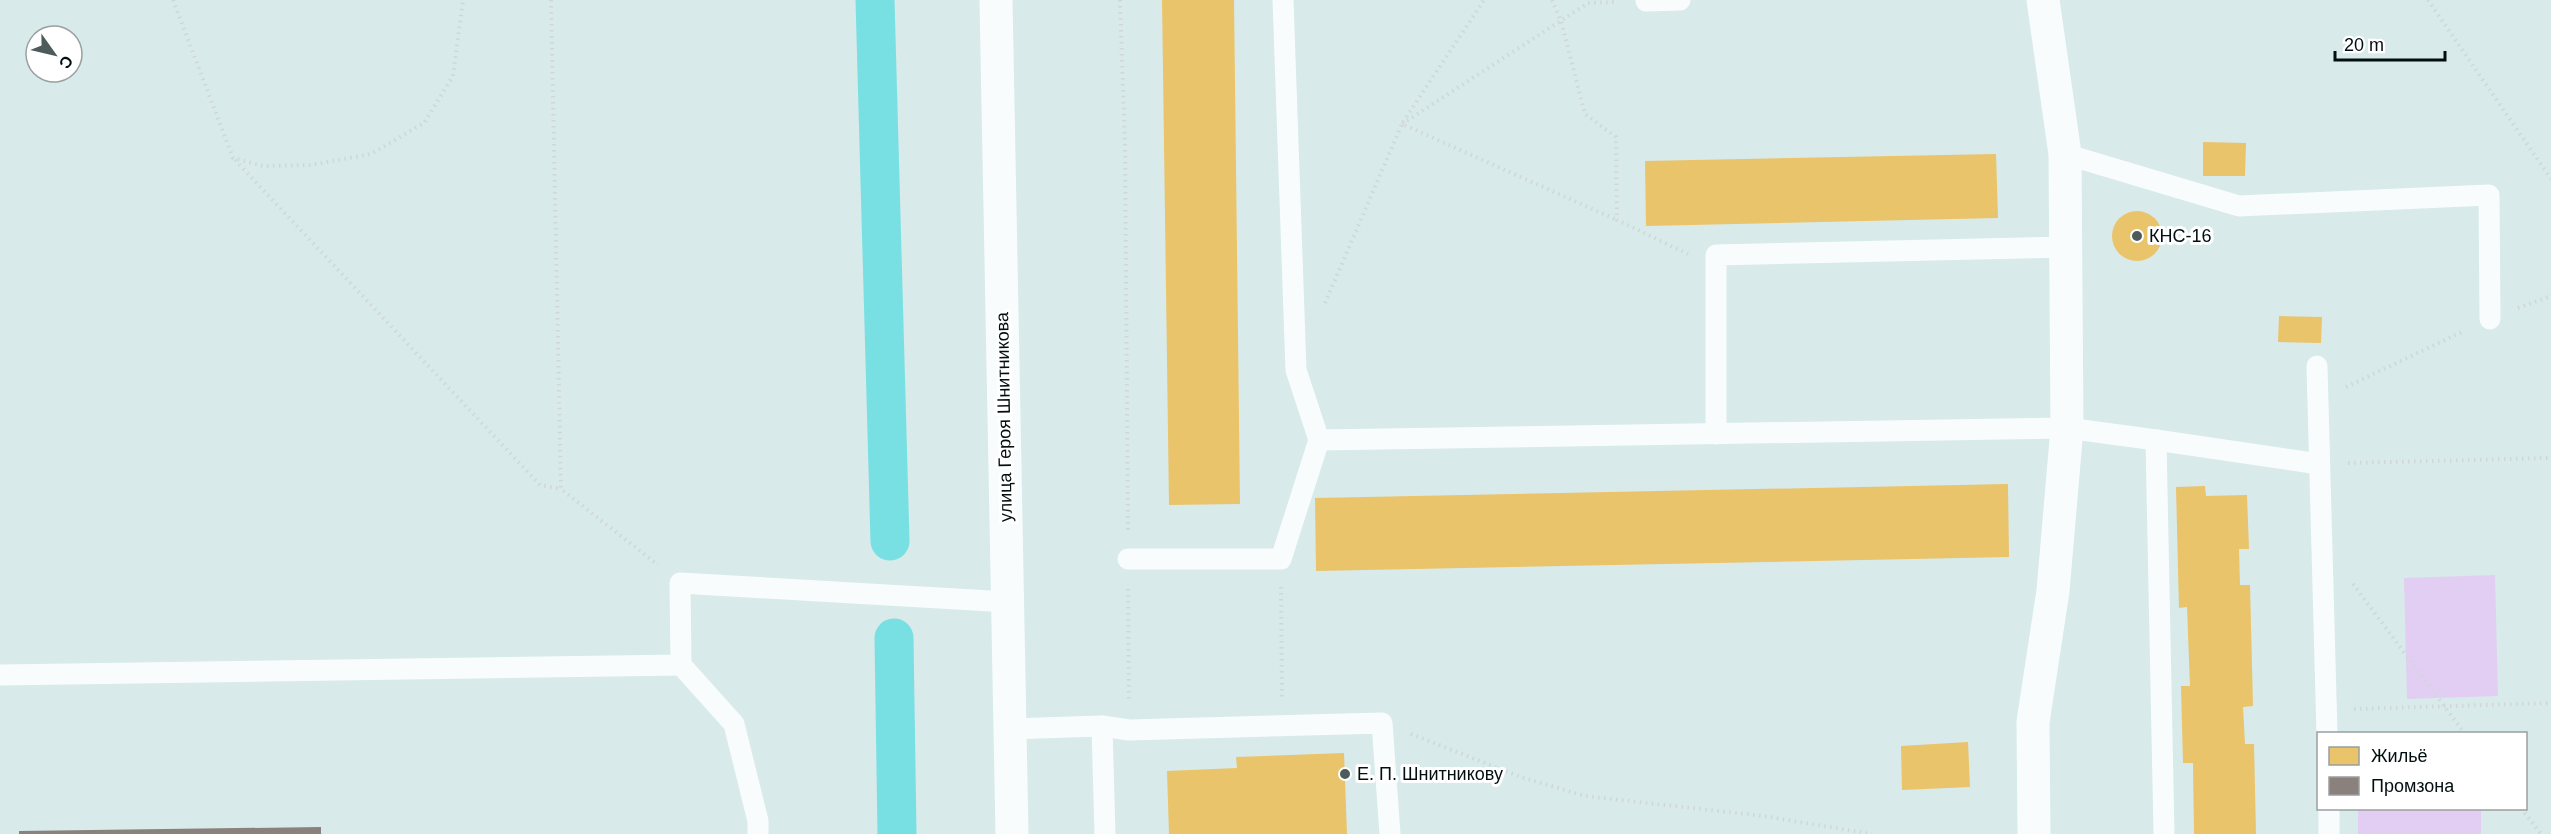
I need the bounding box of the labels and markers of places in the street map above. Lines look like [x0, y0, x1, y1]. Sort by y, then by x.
place label: КНС-16 [2149, 226, 2212, 246]
marker: КНС-16 [2130, 229, 2144, 243]
place label: Е. П. Шнитникову [1357, 764, 1503, 784]
marker: Е. П. Шнитникову [1338, 767, 1352, 781]

